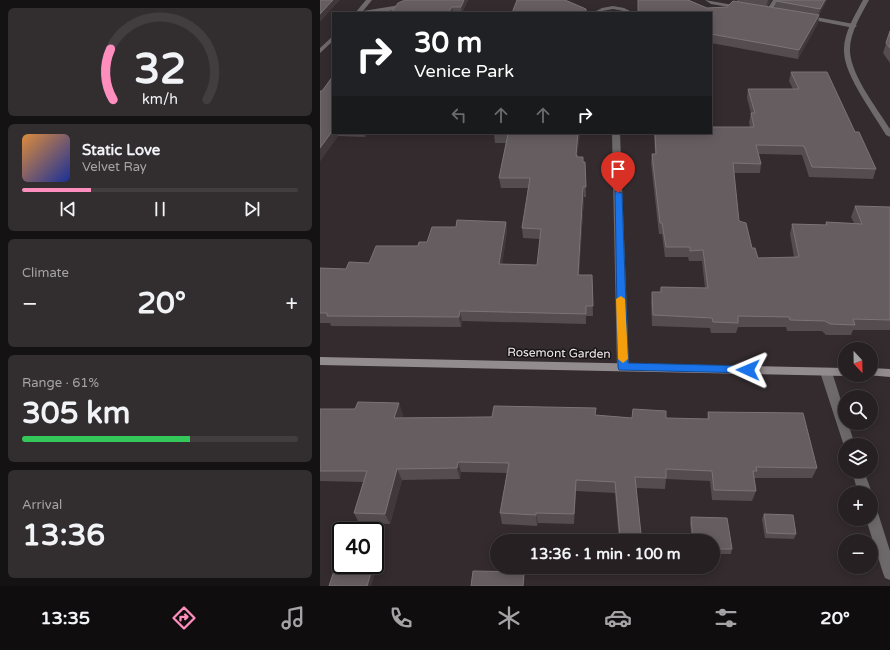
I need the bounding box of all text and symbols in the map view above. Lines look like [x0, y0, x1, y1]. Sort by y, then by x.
text: 30 m [414, 26, 482, 60]
icon: right [348, 28, 400, 80]
text: 32 [134, 45, 186, 95]
text: Venice Park [414, 60, 514, 82]
text: km/h [142, 90, 178, 107]
icon: left [448, 104, 470, 126]
icon: ahead [490, 104, 512, 126]
icon: ahead [532, 104, 554, 126]
icon: right [574, 104, 596, 126]
text: Static Love [82, 141, 160, 159]
pin [601, 152, 635, 193]
icon: arrive [607, 158, 629, 180]
text: Velvet Ray [82, 159, 147, 175]
icon: previous [57, 198, 79, 220]
icon: pause [149, 198, 171, 220]
icon: next [241, 198, 263, 220]
text: Climate [22, 265, 69, 281]
text: 20° [137, 285, 186, 322]
text: − [22, 291, 38, 317]
text: + [286, 291, 298, 317]
north arrow [838, 342, 878, 382]
map controls [838, 342, 878, 574]
street label: Rosemont Garden [507, 345, 611, 361]
position arrow [727, 349, 769, 391]
text: Range · 61% [22, 375, 99, 391]
button: search [838, 390, 878, 430]
text: 305 km [22, 395, 130, 432]
button: layers [838, 438, 878, 478]
button: + [838, 486, 878, 526]
text: Arrival [22, 497, 62, 513]
text: 13:36 [22, 517, 105, 554]
speed limit sign: 40 [332, 522, 384, 574]
button: − [838, 534, 878, 574]
text: 13:36 · 1 min · 100 m [530, 545, 680, 563]
icon: directions [170, 604, 198, 632]
icon: music [279, 604, 307, 632]
icon: phone [387, 604, 415, 632]
icon: climate [495, 604, 523, 632]
icon: car [604, 604, 632, 632]
icon: filters [712, 604, 740, 632]
text: 13:35 [40, 607, 90, 629]
text: 20° [820, 607, 850, 629]

